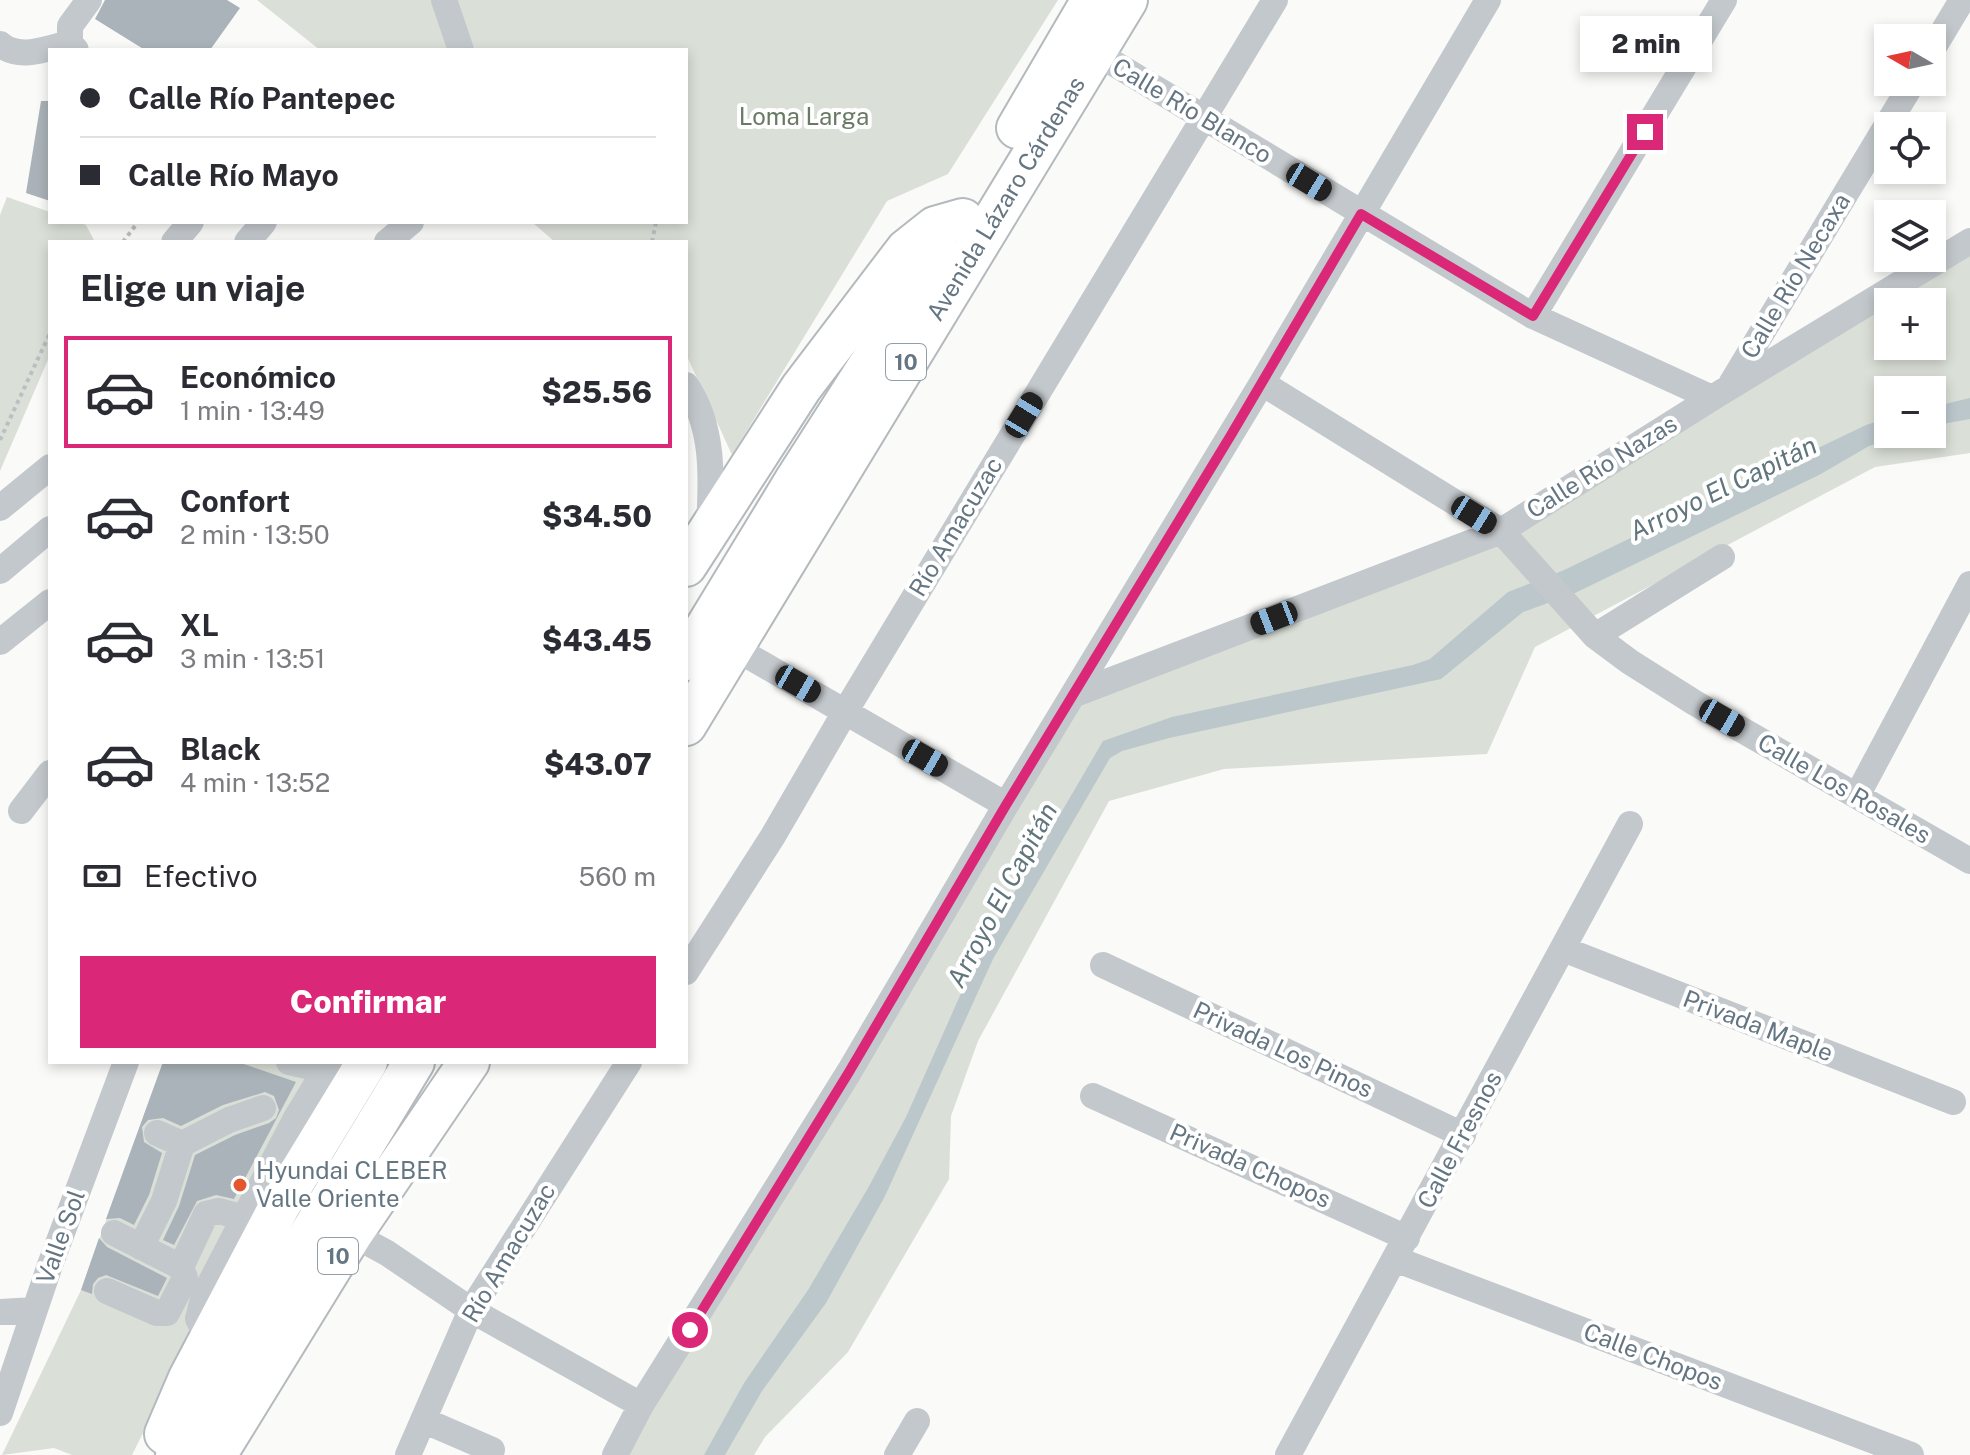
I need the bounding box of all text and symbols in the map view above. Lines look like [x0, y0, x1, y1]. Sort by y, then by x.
callout: 2 min [1579, 16, 1711, 72]
north arrow [1874, 24, 1946, 96]
map controls [1874, 24, 1946, 448]
text: 2 min [1611, 28, 1681, 59]
street label: Calle Río Blanco [1108, 52, 1277, 169]
street label: Avenida Lázaro Cárdenas [920, 71, 1090, 325]
text: Calle Río Pantepec [128, 80, 396, 116]
park label: Loma Larga [739, 102, 869, 130]
button: locate [1874, 112, 1946, 184]
route end [1627, 114, 1663, 150]
text: Calle Río Mayo [128, 157, 339, 193]
car [1282, 159, 1336, 205]
street label: Calle Río Necaxa [1735, 188, 1855, 363]
button: layers [1874, 200, 1946, 272]
text: Elige un viaje [80, 267, 305, 309]
button: + [1874, 288, 1946, 360]
road number: 10 [886, 344, 926, 380]
icon: car [84, 356, 156, 428]
text: Económico [180, 359, 336, 395]
text: $25.56 [541, 374, 652, 410]
button: − [1874, 376, 1946, 448]
car [1001, 388, 1047, 442]
text: 1 min · 13:49 [180, 395, 325, 426]
street label: Calle Río Nazas [1521, 409, 1682, 524]
water label: Arroyo El Capitán [1624, 429, 1821, 546]
street label: Río Amacuzac [903, 452, 1008, 601]
icon: car [84, 480, 156, 552]
text: Confort [180, 483, 290, 519]
car [1447, 492, 1501, 538]
text: $34.50 [542, 498, 652, 534]
text: 2 min · 13:50 [180, 519, 330, 550]
car [1247, 598, 1301, 638]
icon: car [84, 604, 156, 676]
text: XL [180, 607, 219, 643]
text: $43.45 [542, 622, 652, 658]
text: 3 min · 13:51 [180, 643, 325, 674]
car [771, 662, 825, 706]
car [1695, 696, 1749, 740]
street label: Calle Los Rosales [1753, 727, 1936, 849]
icon: car [84, 728, 156, 800]
text: Black [180, 731, 261, 767]
car [898, 736, 952, 780]
text: $43.07 [544, 746, 652, 782]
text: 4 min · 13:52 [180, 767, 330, 798]
water label: Arroyo El Capitán [940, 797, 1063, 992]
icon: cash [80, 854, 124, 898]
text: Efectivo [144, 858, 258, 894]
text: 560 m [579, 861, 656, 892]
button: Confirmar [80, 956, 656, 1048]
street label: Privada Maple [1680, 984, 1837, 1066]
street label: Privada Los Pinos [1189, 995, 1378, 1103]
street label: Calle Fresnos [1411, 1066, 1507, 1213]
street label: Privada Chopos [1166, 1117, 1335, 1213]
place label: Hyundai CLEBER Valle Oriente [256, 1156, 448, 1212]
marker: Hyundai CLEBER Valle Oriente [231, 1176, 249, 1194]
street label: Río Amacuzac [456, 1178, 561, 1327]
street label: Valle Sol [30, 1186, 90, 1288]
road number: 10 [318, 1238, 358, 1274]
route start [672, 1312, 708, 1348]
street label: Calle Chopos [1580, 1317, 1727, 1395]

